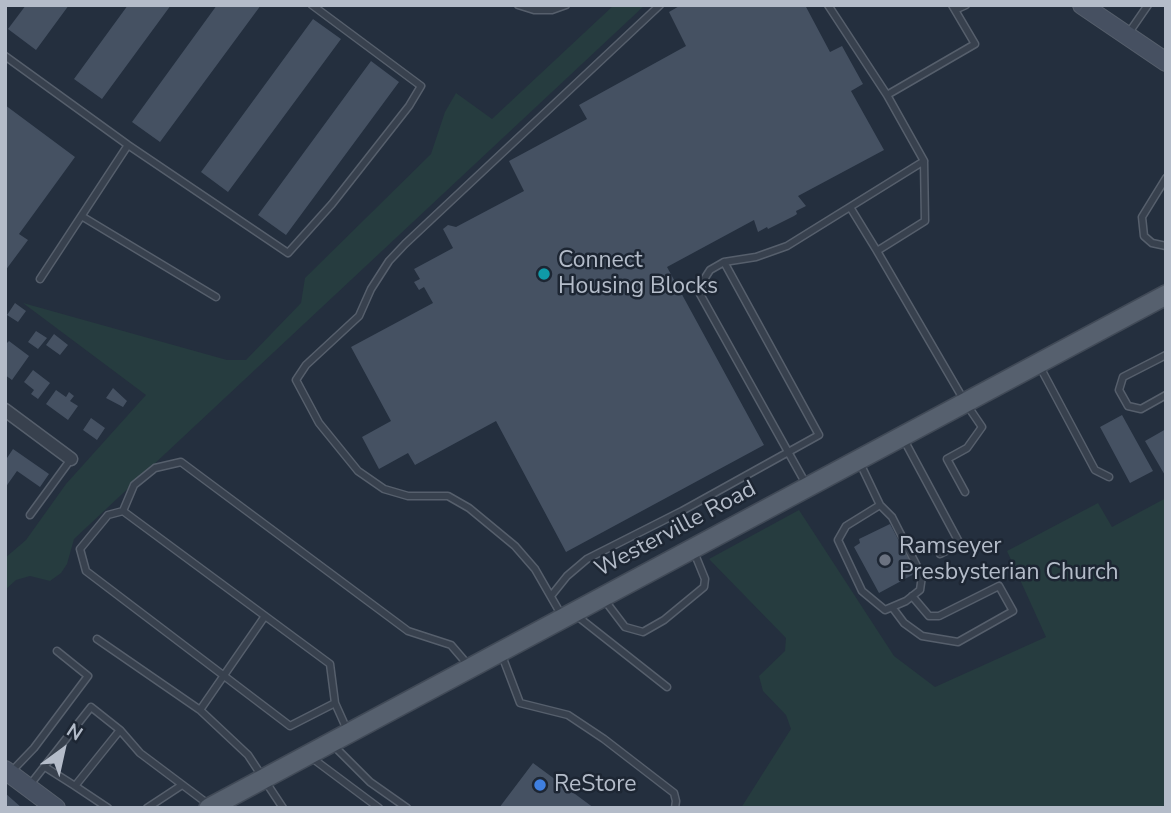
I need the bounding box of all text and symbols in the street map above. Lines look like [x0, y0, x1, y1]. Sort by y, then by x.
place label: Connect Housing Blocks [558, 247, 718, 301]
marker: Connect Housing Blocks [536, 266, 552, 282]
street label: Westerville Road [591, 476, 761, 584]
place label: Ramseyer Presbysterian Church [899, 533, 1119, 587]
marker: Ramseyer Presbysterian Church [877, 552, 893, 568]
north arrow [28, 715, 98, 785]
text: N [61, 718, 87, 747]
place label: ReStore [554, 771, 637, 799]
marker: ReStore [532, 777, 548, 793]

